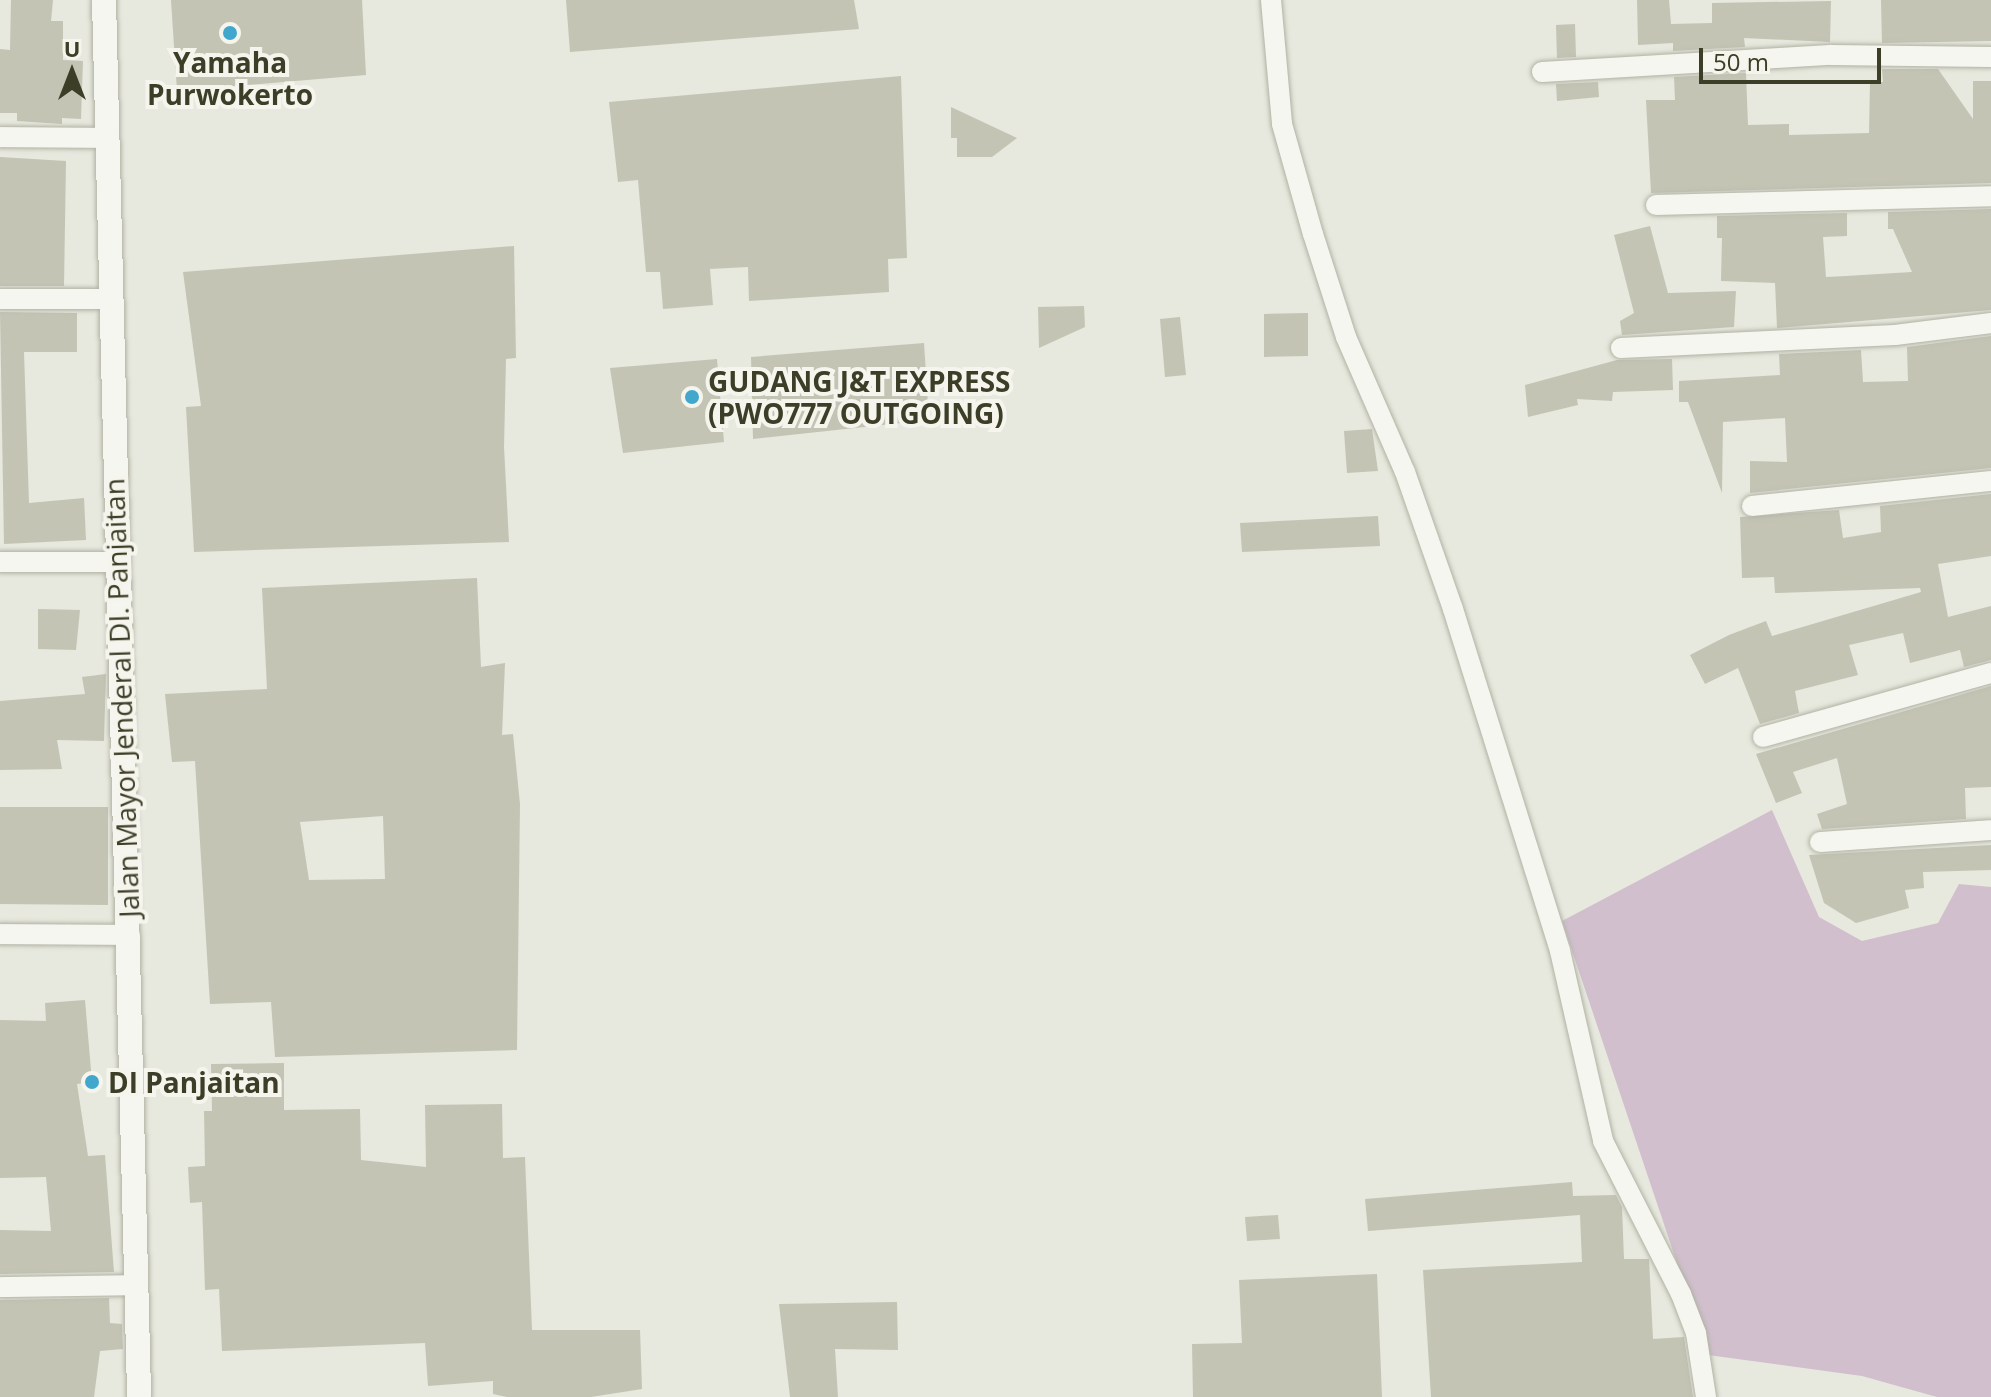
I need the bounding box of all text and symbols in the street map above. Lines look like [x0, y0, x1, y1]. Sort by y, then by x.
marker: Yamaha Purwokerto [221, 24, 239, 42]
north arrow [32, 32, 112, 112]
scale bar [1703, 32, 1885, 82]
text: U [64, 33, 80, 63]
place label: Yamaha Purwokerto [147, 45, 313, 111]
text: 50 m [1713, 45, 1769, 78]
place label: GUDANG J&T EXPRESS (PWO777 OUTGOING) [708, 364, 1011, 430]
marker: GUDANG J&T EXPRESS (PWO777 OUTGOING) [683, 388, 701, 406]
street label: Jalan Mayor Jenderal DI. Panjaitan [97, 478, 145, 918]
place label: DI Panjaitan [108, 1065, 280, 1099]
marker: DI Panjaitan [83, 1073, 101, 1091]

